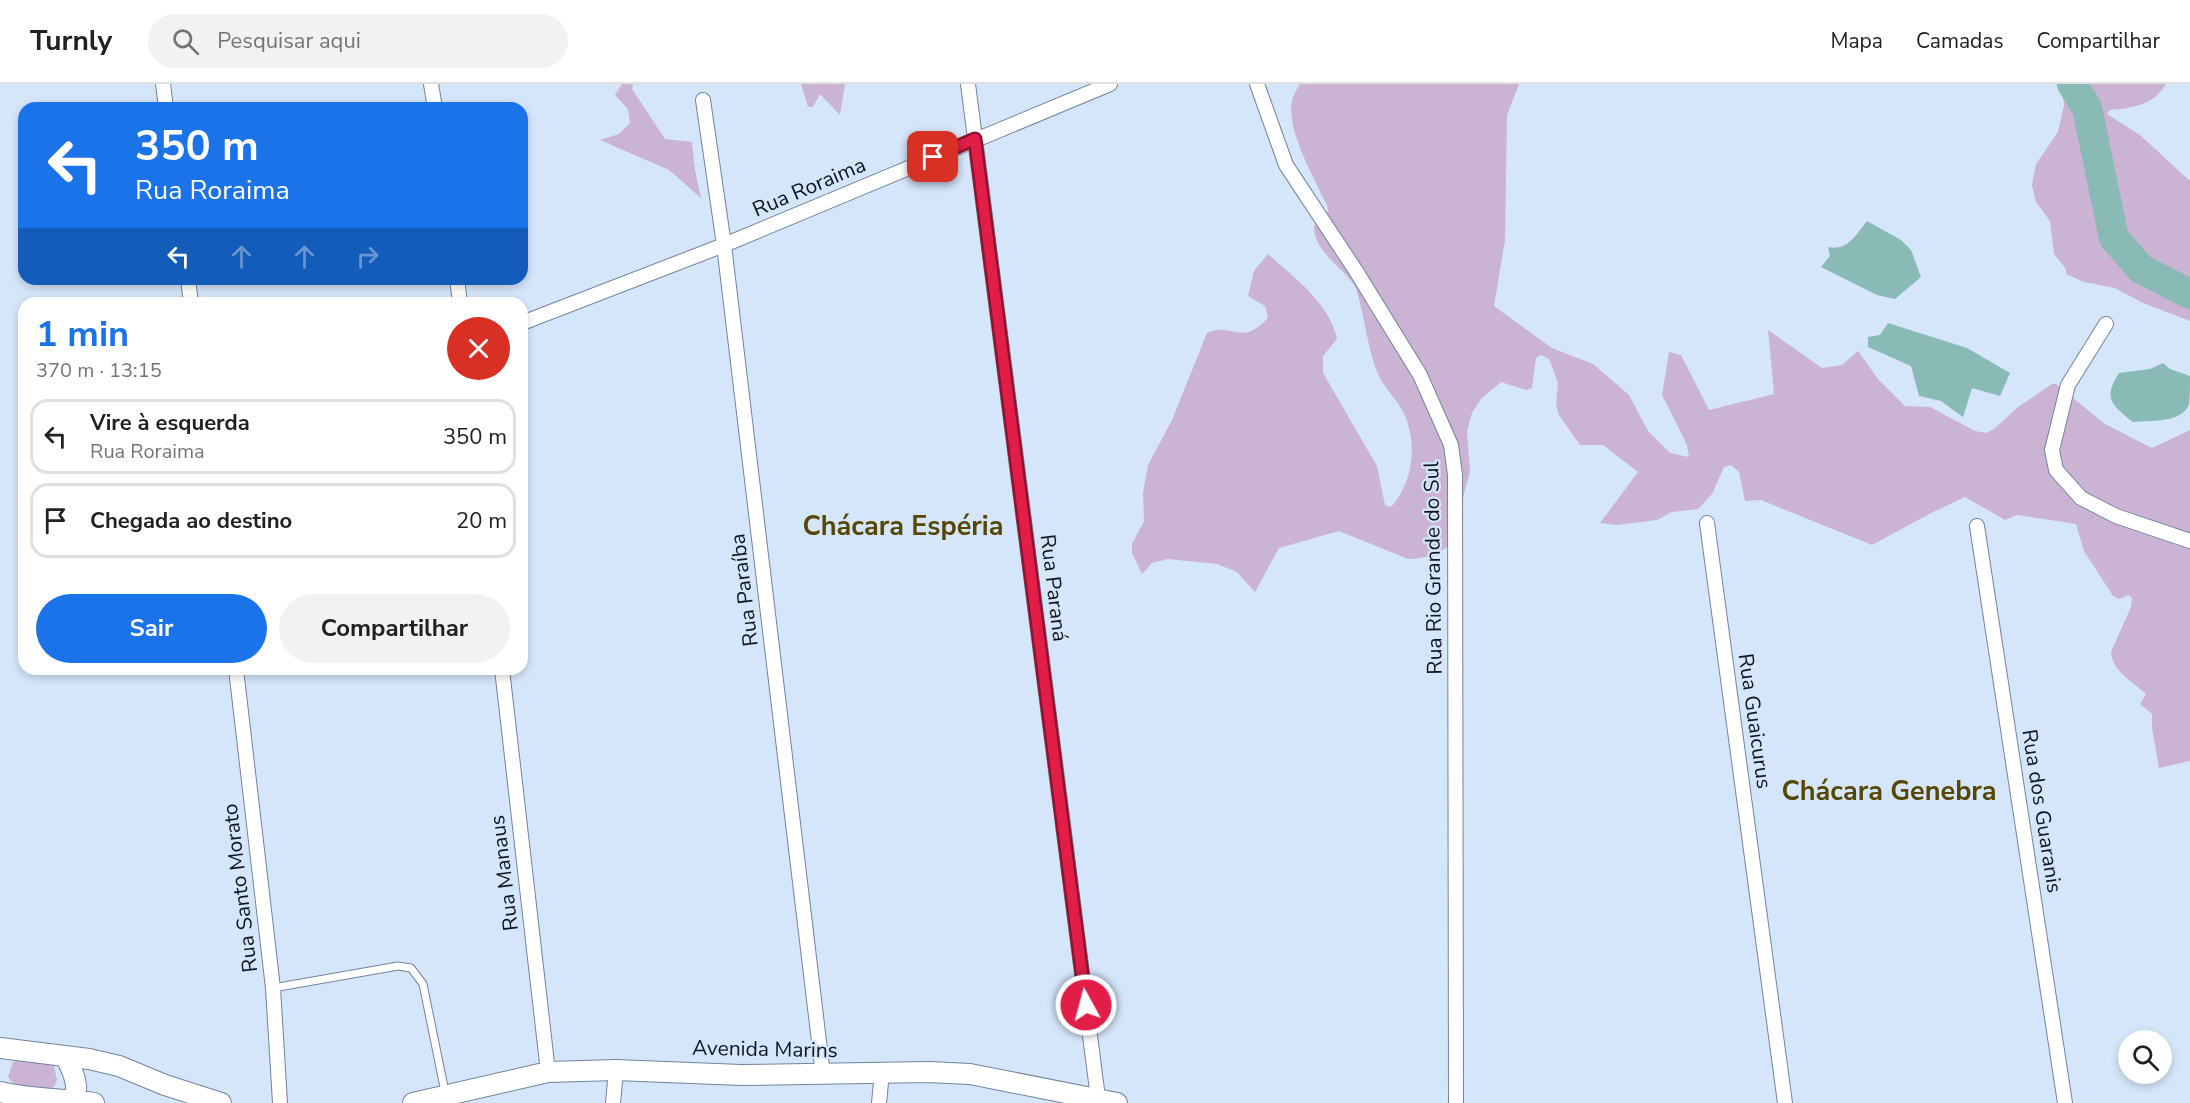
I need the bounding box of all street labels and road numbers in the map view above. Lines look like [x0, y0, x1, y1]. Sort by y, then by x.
street label: Rua Roraima [748, 151, 870, 223]
street label: Rua Rio Grande do Sul [1417, 460, 1449, 675]
street label: Rua Paraíba [723, 532, 765, 648]
street label: Rua Paraná [1034, 533, 1074, 643]
street label: Rua Guaicurus [1732, 652, 1778, 790]
street label: Rua dos Guaranis [2015, 727, 2069, 895]
street label: Rua Santo Morato [216, 802, 264, 974]
street label: Rua Manaus [483, 814, 525, 932]
street label: Avenida Marins [692, 1034, 838, 1064]

